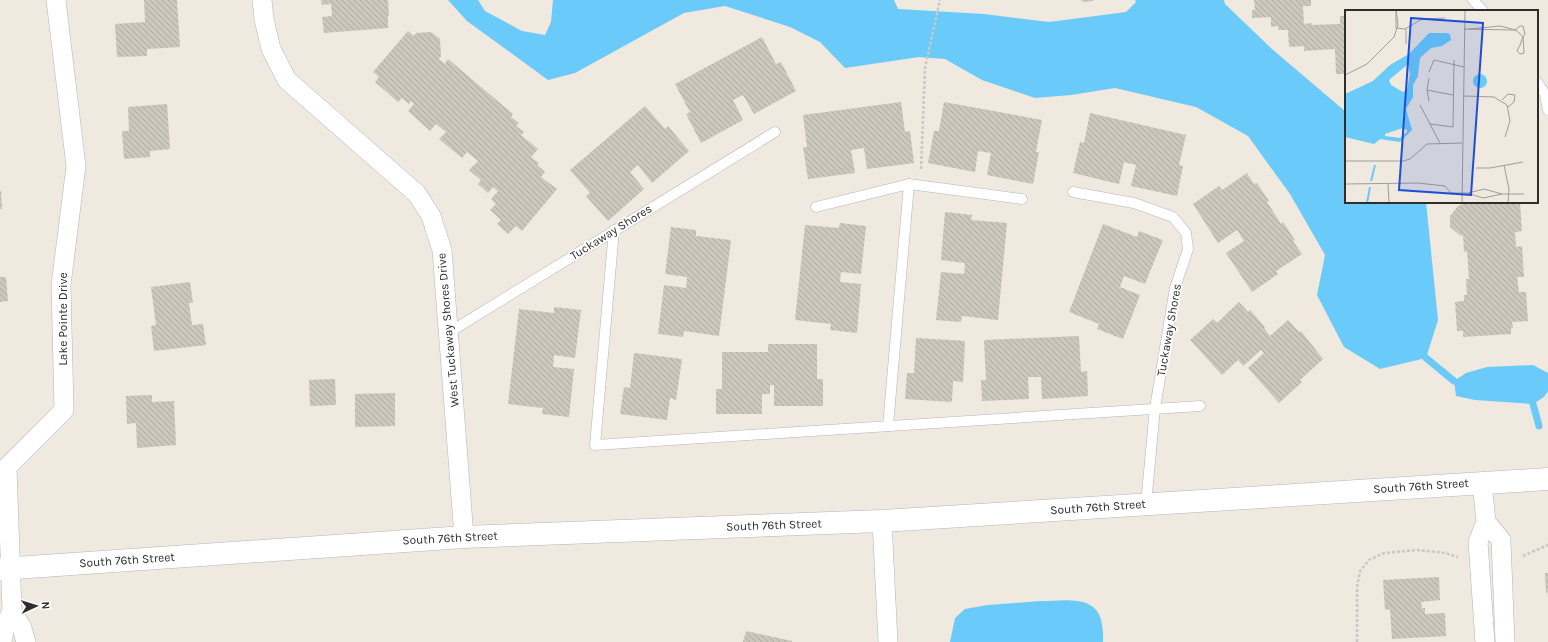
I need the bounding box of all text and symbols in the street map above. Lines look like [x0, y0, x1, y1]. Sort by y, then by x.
inset map [1345, 10, 1538, 203]
street label: Tuckaway Shores [568, 201, 654, 263]
street label: West Tuckaway Shores Drive [434, 252, 462, 408]
street label: Lake Pointe Drive [56, 272, 70, 366]
street label: Tuckaway Shores [1154, 283, 1184, 377]
street label: South 76th Street [1373, 476, 1470, 496]
street label: South 76th Street [1050, 497, 1147, 517]
street label: South 76th Street [726, 516, 823, 534]
street label: South 76th Street [402, 528, 499, 547]
street label: South 76th Street [79, 550, 176, 570]
north arrow [16, 586, 56, 626]
text: N [39, 601, 52, 610]

